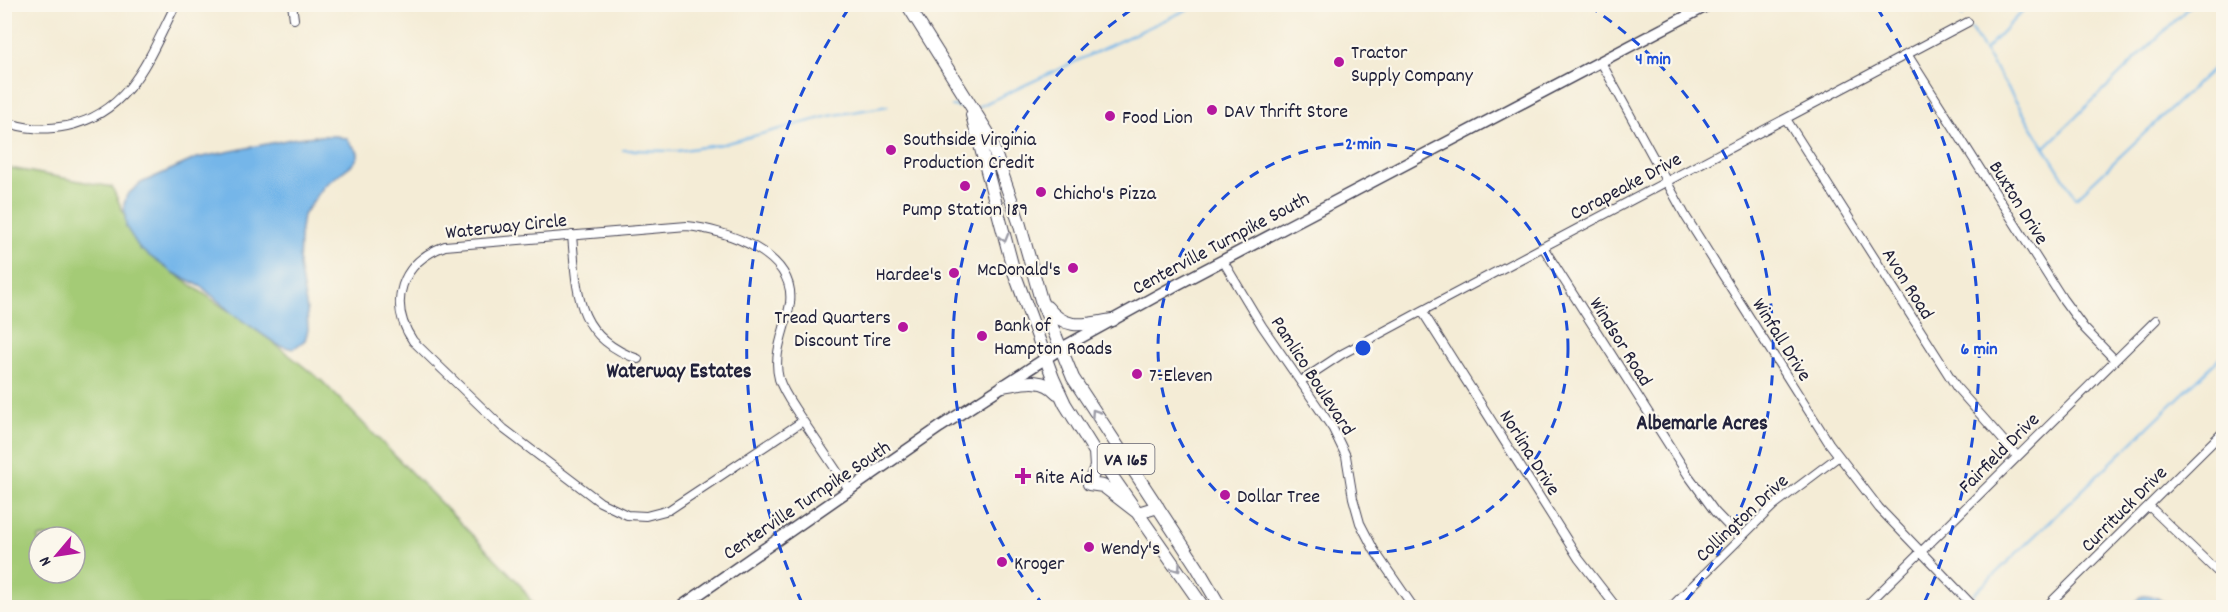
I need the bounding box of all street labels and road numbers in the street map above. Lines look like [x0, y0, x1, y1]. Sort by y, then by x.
street label: Corapeake Drive [1565, 146, 1687, 229]
street label: Buxton Drive [1981, 156, 2054, 251]
street label: Centerville Turnpike South [1128, 186, 1315, 303]
street label: Waterway Circle [444, 208, 569, 248]
street label: Avon Road [1874, 244, 1939, 326]
street label: Windsor Road [1581, 293, 1658, 393]
street label: Winfall Drive [1744, 294, 1817, 388]
street label: Pamlico Boulevard [1262, 311, 1361, 442]
street label: Norlina Drive [1491, 405, 1566, 502]
street label: Fairfield Drive [1953, 407, 2047, 501]
street label: Centerville Turnpike South [718, 435, 897, 568]
road number: VA 165 [1098, 444, 1154, 474]
street label: Currituck Drive [2075, 460, 2175, 560]
street label: Collington Drive [1690, 468, 1796, 570]

